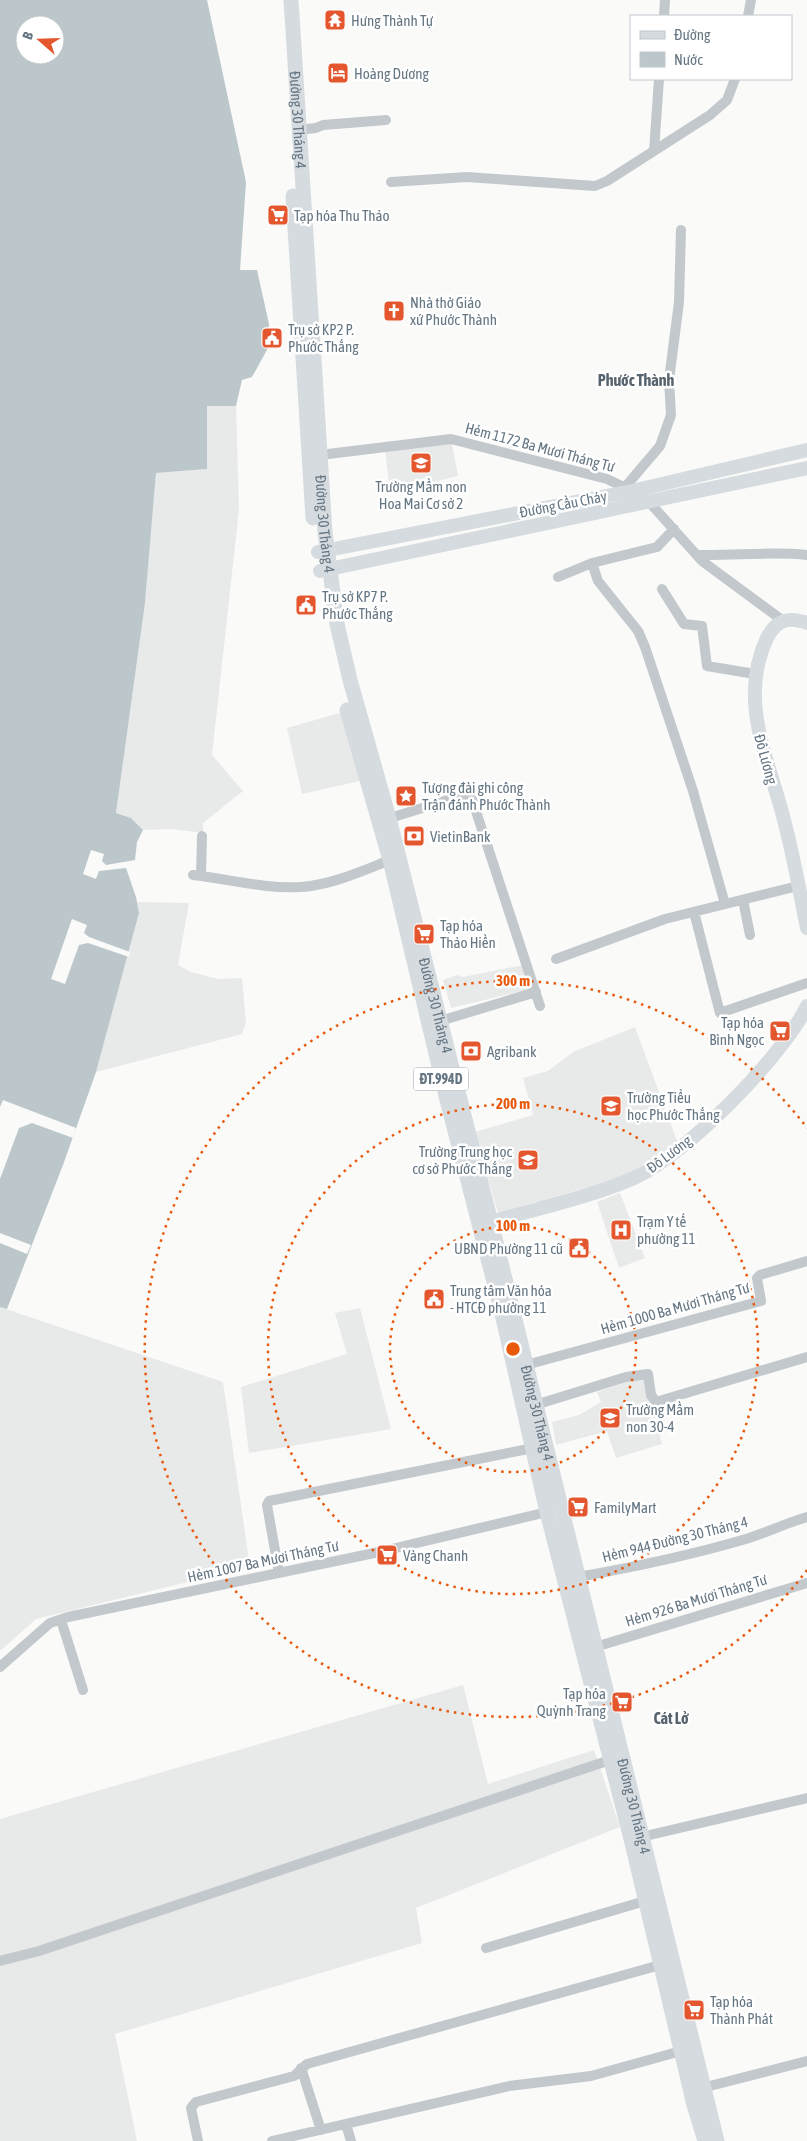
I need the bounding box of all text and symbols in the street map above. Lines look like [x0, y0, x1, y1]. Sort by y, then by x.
temple icon: Hưng Thành Tự [323, 8, 347, 32]
place label: Hưng Thành Tự [351, 12, 434, 29]
north arrow [15, 15, 65, 65]
legend [630, 15, 792, 80]
text: Đường [674, 26, 711, 43]
text: B [19, 29, 37, 41]
text: Nước [674, 51, 703, 68]
hotel icon: Hoàng Dương [326, 61, 350, 85]
place label: Hoàng Dương [354, 65, 429, 82]
street label: Đường 30 Tháng 4 [287, 70, 310, 169]
supermarket icon: Tạp hóa Thu Thảo [266, 203, 290, 227]
place label: Tạp hóa Thu Thảo [294, 207, 389, 224]
place label: Nhà thờ Giáo xứ Phước Thành [410, 294, 497, 328]
church icon: Nhà thờ Giáo xứ Phước Thành [382, 299, 406, 323]
place label: Trụ sở KP2 P. Phước Thắng [288, 321, 359, 355]
public building icon: Trụ sở KP2 P. Phước Thắng [260, 326, 284, 350]
district label: Phước Thành [598, 371, 674, 389]
street label: Hẻm 1172 Ba Mươi Tháng Tư [463, 419, 617, 475]
school or university icon: Trường Mầm non Hoa Mai Cơ sở 2 [409, 451, 433, 475]
street label: Đường 30 Tháng 4 [313, 474, 339, 574]
place label: Trường Mầm non Hoa Mai Cơ sở 2 [375, 478, 467, 512]
street label: Đường Cầu Cháy [518, 487, 608, 521]
place label: Trụ sở KP7 P. Phước Thắng [322, 588, 393, 622]
public building icon: Trụ sở KP7 P. Phước Thắng [294, 593, 318, 617]
street label: Đô Lương [751, 732, 781, 787]
place label: Tượng đài ghi công Trận đánh Phước Thành [422, 779, 551, 813]
place icon: Tượng đài ghi công Trận đánh Phước Thành [394, 784, 418, 808]
bank icon: VietinBank [402, 824, 426, 848]
place label: VietinBank [430, 828, 491, 845]
place label: Tạp hóa Thảo Hiền [440, 917, 496, 951]
supermarket icon: Tạp hóa Thảo Hiền [412, 922, 436, 946]
street label: Đường 30 Tháng 4 [416, 956, 457, 1055]
text: 300 m [496, 972, 530, 989]
place label: Tạp hóa Bình Ngọc [709, 1014, 764, 1048]
supermarket icon: Tạp hóa Bình Ngọc [768, 1019, 792, 1043]
bank icon: Agribank [459, 1039, 483, 1063]
place label: Agribank [487, 1043, 537, 1060]
road number: ĐT.994D [414, 1068, 468, 1090]
place label: Trường Tiểu học Phước Thắng [627, 1089, 720, 1123]
school or university icon: Trường Tiểu học Phước Thắng [599, 1094, 623, 1118]
text: 200 m [496, 1095, 530, 1112]
street label: Đô Lương [643, 1131, 695, 1176]
place label: Trường Trung học cơ sở Phước Thắng [412, 1143, 513, 1177]
school or university icon: Trường Trung học cơ sở Phước Thắng [516, 1148, 540, 1172]
place label: Trạm Y tế phường 11 [637, 1213, 696, 1247]
text: 100 m [496, 1217, 530, 1234]
hospital icon: Trạm Y tế phường 11 [609, 1218, 633, 1242]
public building icon: UBND Phường 11 cũ [567, 1236, 591, 1260]
place label: UBND Phường 11 cũ [454, 1240, 563, 1257]
street label: Hẻm 1000 Ba Mươi Tháng Tư [599, 1278, 752, 1337]
place label: Trung tâm Văn hóa - HTCĐ phường 11 [450, 1282, 552, 1316]
public building icon: Trung tâm Văn hóa - HTCĐ phường 11 [422, 1287, 446, 1311]
centre of rings [504, 1340, 522, 1358]
street label: Đường 30 Tháng 4 [518, 1363, 558, 1463]
place label: Trường Mầm non 30-4 [626, 1401, 694, 1435]
school or university icon: Trường Mầm non 30-4 [598, 1406, 622, 1430]
supermarket icon: FamilyMart [566, 1495, 590, 1519]
place label: FamilyMart [594, 1499, 657, 1516]
street label: Hẻm 944 Đường 30 Tháng 4 [600, 1513, 750, 1565]
street label: Hẻm 1007 Ba Mươi Tháng Tư [186, 1537, 341, 1585]
supermarket icon: Vàng Chanh [375, 1543, 399, 1567]
place label: Vàng Chanh [403, 1547, 468, 1564]
street label: Hẻm 926 Ba Mươi Tháng Tư [623, 1570, 769, 1630]
place label: Tạp hóa Quỳnh Trang [537, 1685, 607, 1719]
supermarket icon: Tạp hóa Quỳnh Trang [610, 1690, 634, 1714]
district label: Cát Lở [653, 1709, 689, 1727]
street label: Đường 30 Tháng 4 [615, 1756, 655, 1856]
place label: Tạp hóa Thành Phát [710, 1993, 773, 2027]
supermarket icon: Tạp hóa Thành Phát [682, 1998, 706, 2022]

